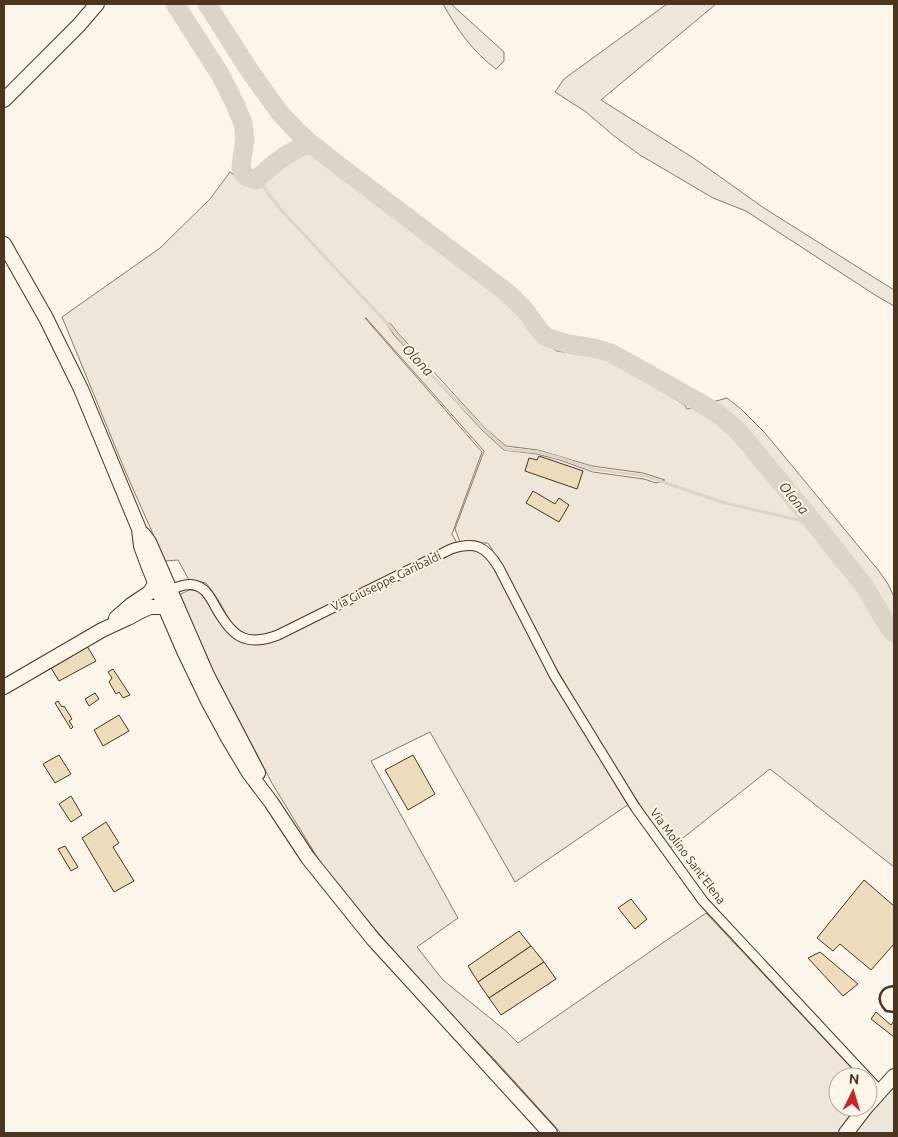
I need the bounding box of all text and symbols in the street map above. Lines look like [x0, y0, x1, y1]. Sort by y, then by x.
water label: Olona [399, 341, 437, 379]
water label: Olona [776, 478, 812, 518]
street label: Via Giuseppe Garibaldi [329, 549, 443, 613]
street label: Via Molino Sant'Elena [648, 806, 728, 906]
north arrow [828, 1067, 878, 1117]
text: N [848, 1071, 860, 1087]

